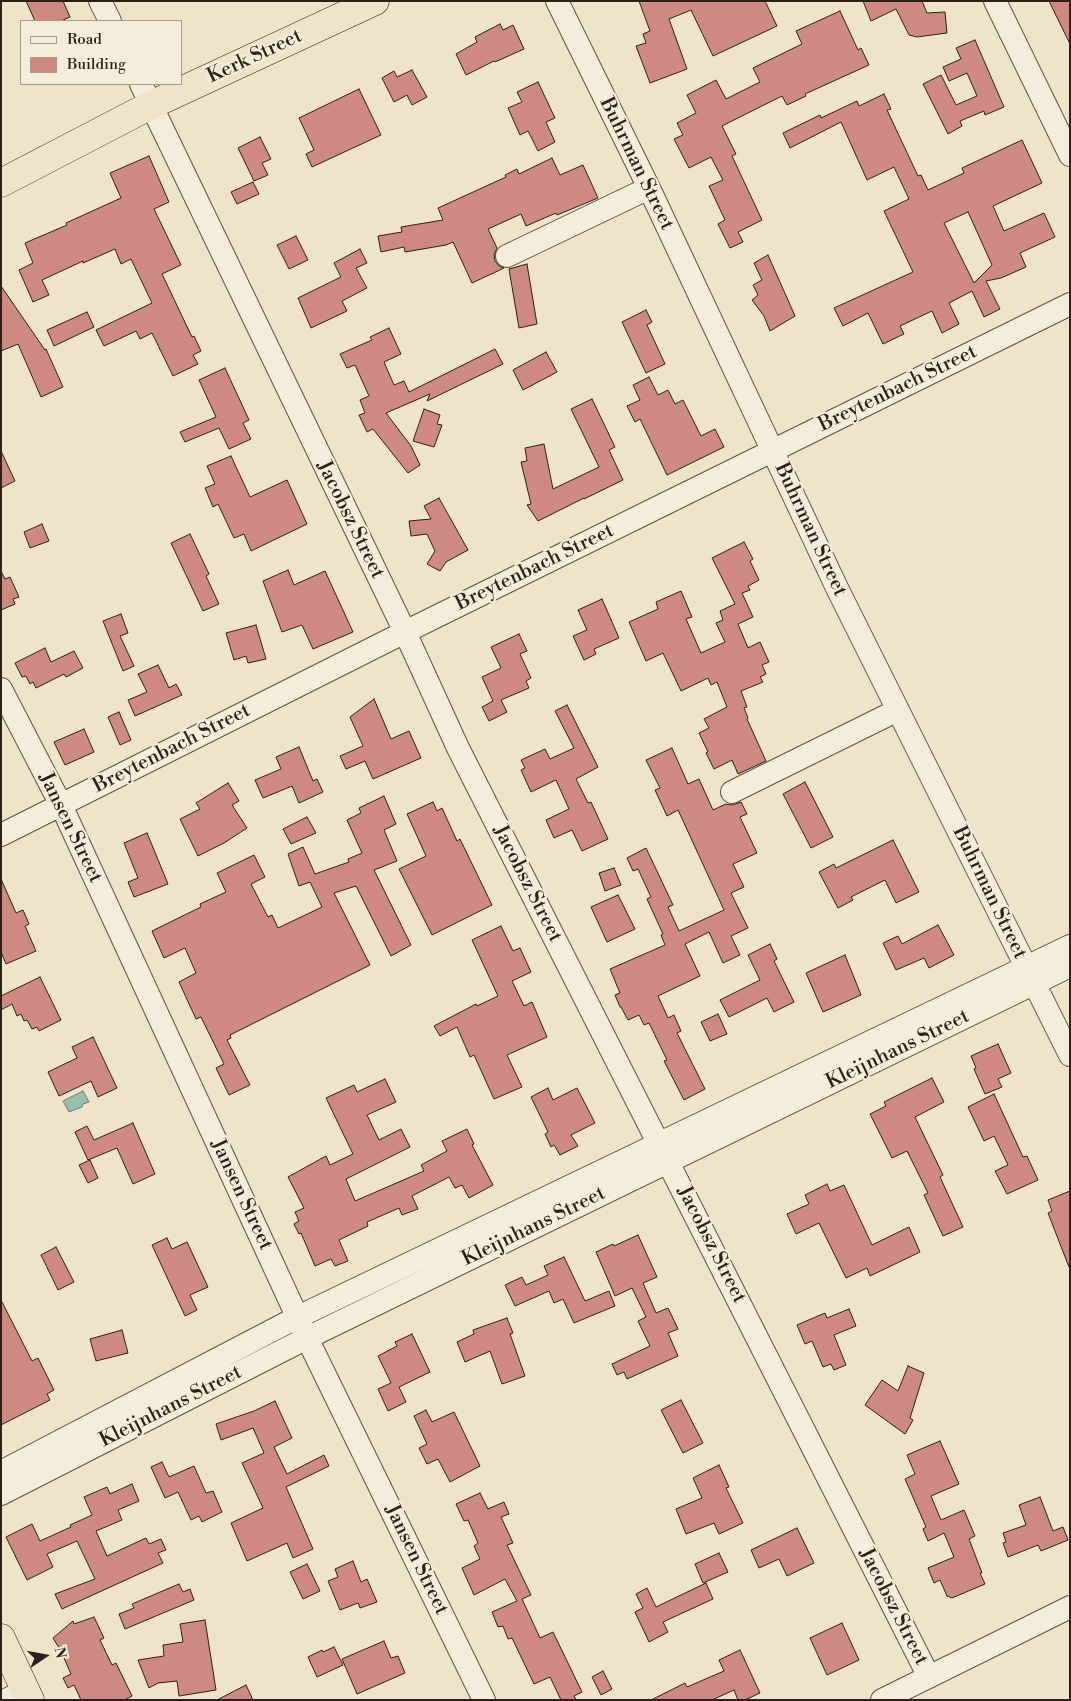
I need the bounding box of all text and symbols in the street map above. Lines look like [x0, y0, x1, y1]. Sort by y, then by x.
legend [20, 20, 182, 85]
street label: Kerk Street [204, 25, 306, 89]
text: Road [67, 30, 102, 49]
text: Building [67, 55, 126, 74]
street label: Buhrman Street [594, 94, 678, 234]
street label: Breytenbach Street [815, 340, 981, 438]
street label: Jacobsz Street [311, 457, 389, 583]
street label: Buhrman Street [769, 459, 851, 601]
street label: Breytenbach Street [452, 519, 618, 617]
street label: Breytenbach Street [89, 699, 255, 799]
street label: Jansen Street [33, 769, 107, 887]
street label: Jacobsz Street [487, 821, 567, 947]
street label: Buhrman Street [947, 823, 1031, 963]
street label: Kleijnhans Street [822, 1005, 974, 1095]
street label: Jansen Street [205, 1136, 277, 1254]
street label: Kleijnhans Street [458, 1182, 610, 1272]
street label: Jacobsz Street [671, 1182, 751, 1308]
street label: Kleijnhans Street [96, 1361, 246, 1453]
street label: Jansen Street [379, 1501, 453, 1619]
street label: Jacobsz Street [853, 1544, 933, 1670]
north arrow [20, 1631, 70, 1681]
text: N [50, 1646, 70, 1660]

